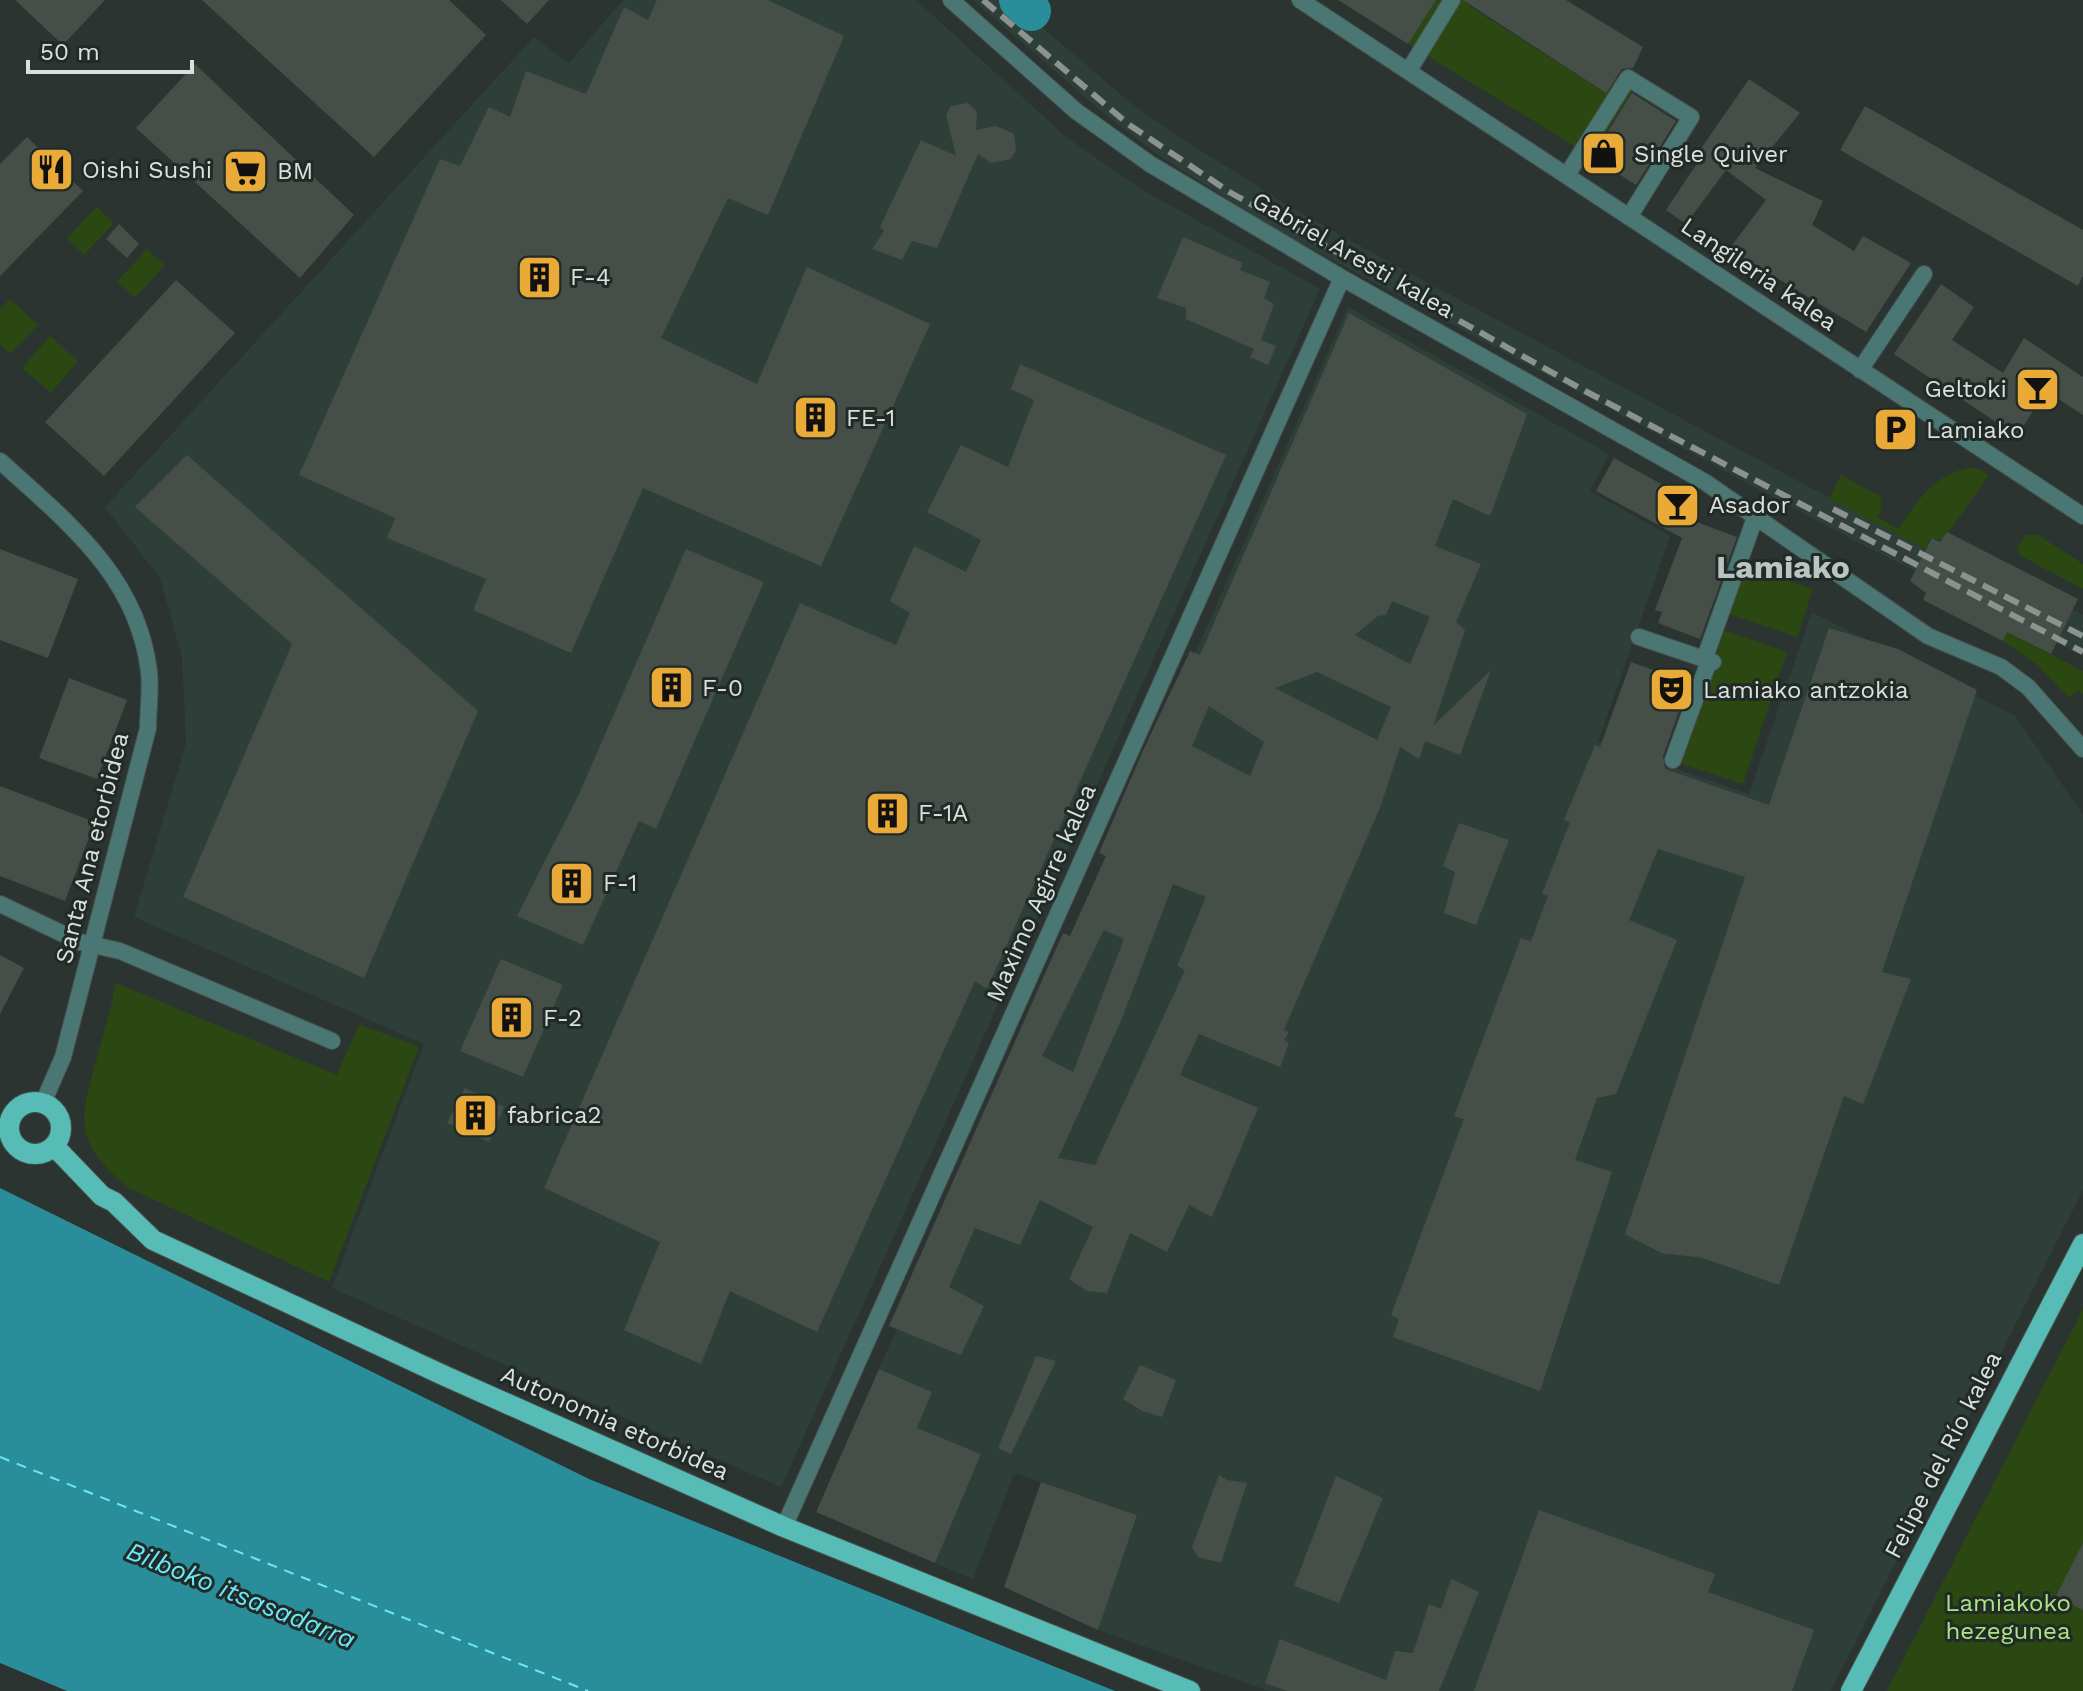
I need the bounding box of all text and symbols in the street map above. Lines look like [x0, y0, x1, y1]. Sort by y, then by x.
scale bar [28, 24, 192, 74]
text: 50 m [40, 38, 100, 66]
shop icon: Single Quiver [1579, 130, 1627, 178]
place label: Single Quiver [1634, 140, 1788, 168]
restaurant icon: Oishi Sushi [27, 146, 75, 194]
supermarket icon: BM [222, 147, 270, 195]
place label: Oishi Sushi [82, 156, 212, 184]
place label: BM [277, 157, 313, 185]
street label: Gabriel Aresti kalea [1247, 186, 1459, 324]
street label: Langileria kalea [1676, 211, 1842, 337]
building icon: F-4 [515, 253, 563, 301]
place label: F-4 [570, 263, 611, 291]
bar icon: Geltoki [2014, 365, 2062, 413]
place label: Geltoki [1924, 375, 2007, 403]
building icon: FE-1 [791, 394, 839, 442]
place label: FE-1 [846, 404, 895, 432]
parking icon: Lamiako [1871, 406, 1919, 454]
place label: Lamiako [1926, 416, 2024, 444]
bar icon: Asador [1654, 481, 1702, 529]
place label: Asador [1709, 491, 1790, 519]
district label: Lamiako [1716, 548, 1850, 586]
building icon: F-0 [647, 664, 695, 712]
theatre icon: Lamiako antzokia [1648, 666, 1696, 714]
place label: F-0 [702, 674, 743, 702]
place label: Lamiako antzokia [1703, 676, 1908, 704]
street label: Santa Ana etorbidea [50, 729, 134, 967]
street label: Maximo Agirre kalea [980, 780, 1102, 1006]
building icon: F-1A [863, 789, 911, 837]
place label: F-1A [918, 799, 968, 827]
building icon: F-1 [548, 859, 596, 907]
place label: F-1 [603, 869, 637, 897]
building icon: F-2 [488, 994, 536, 1042]
place label: F-2 [543, 1004, 582, 1032]
building icon: fabrica2 [452, 1091, 500, 1139]
place label: fabrica2 [507, 1101, 602, 1129]
street label: Felipe del Río kalea [1879, 1347, 2007, 1563]
street label: Autonomia etorbidea [497, 1360, 733, 1486]
water label: Bilboko itsasadarra [122, 1535, 360, 1655]
park label: Lamiakoko hezegunea [1945, 1589, 2071, 1645]

